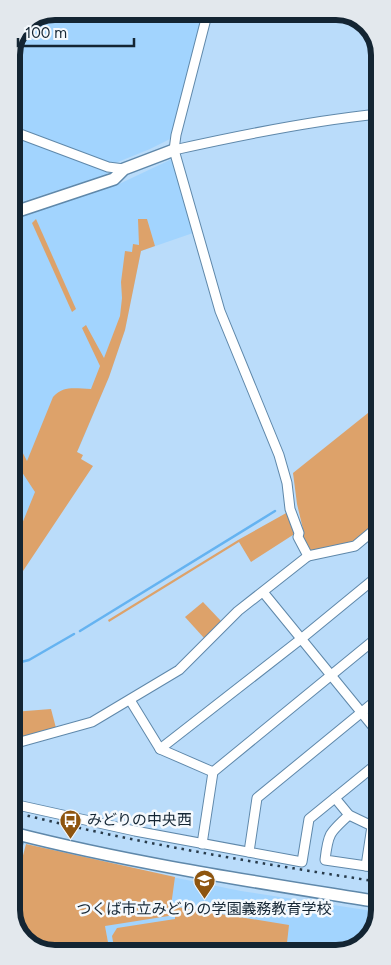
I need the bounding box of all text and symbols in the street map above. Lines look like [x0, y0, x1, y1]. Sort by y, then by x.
scale bar [18, 15, 134, 47]
text: 100 m [25, 24, 67, 42]
bus stop icon: みどりの中央西 [59, 808, 83, 839]
place label: みどりの中央西 [87, 811, 192, 829]
school or university icon: つくば市立みどりの学園義務教育学校 [192, 869, 216, 900]
place label: つくば市立みどりの学園義務教育学校 [76, 900, 332, 918]

